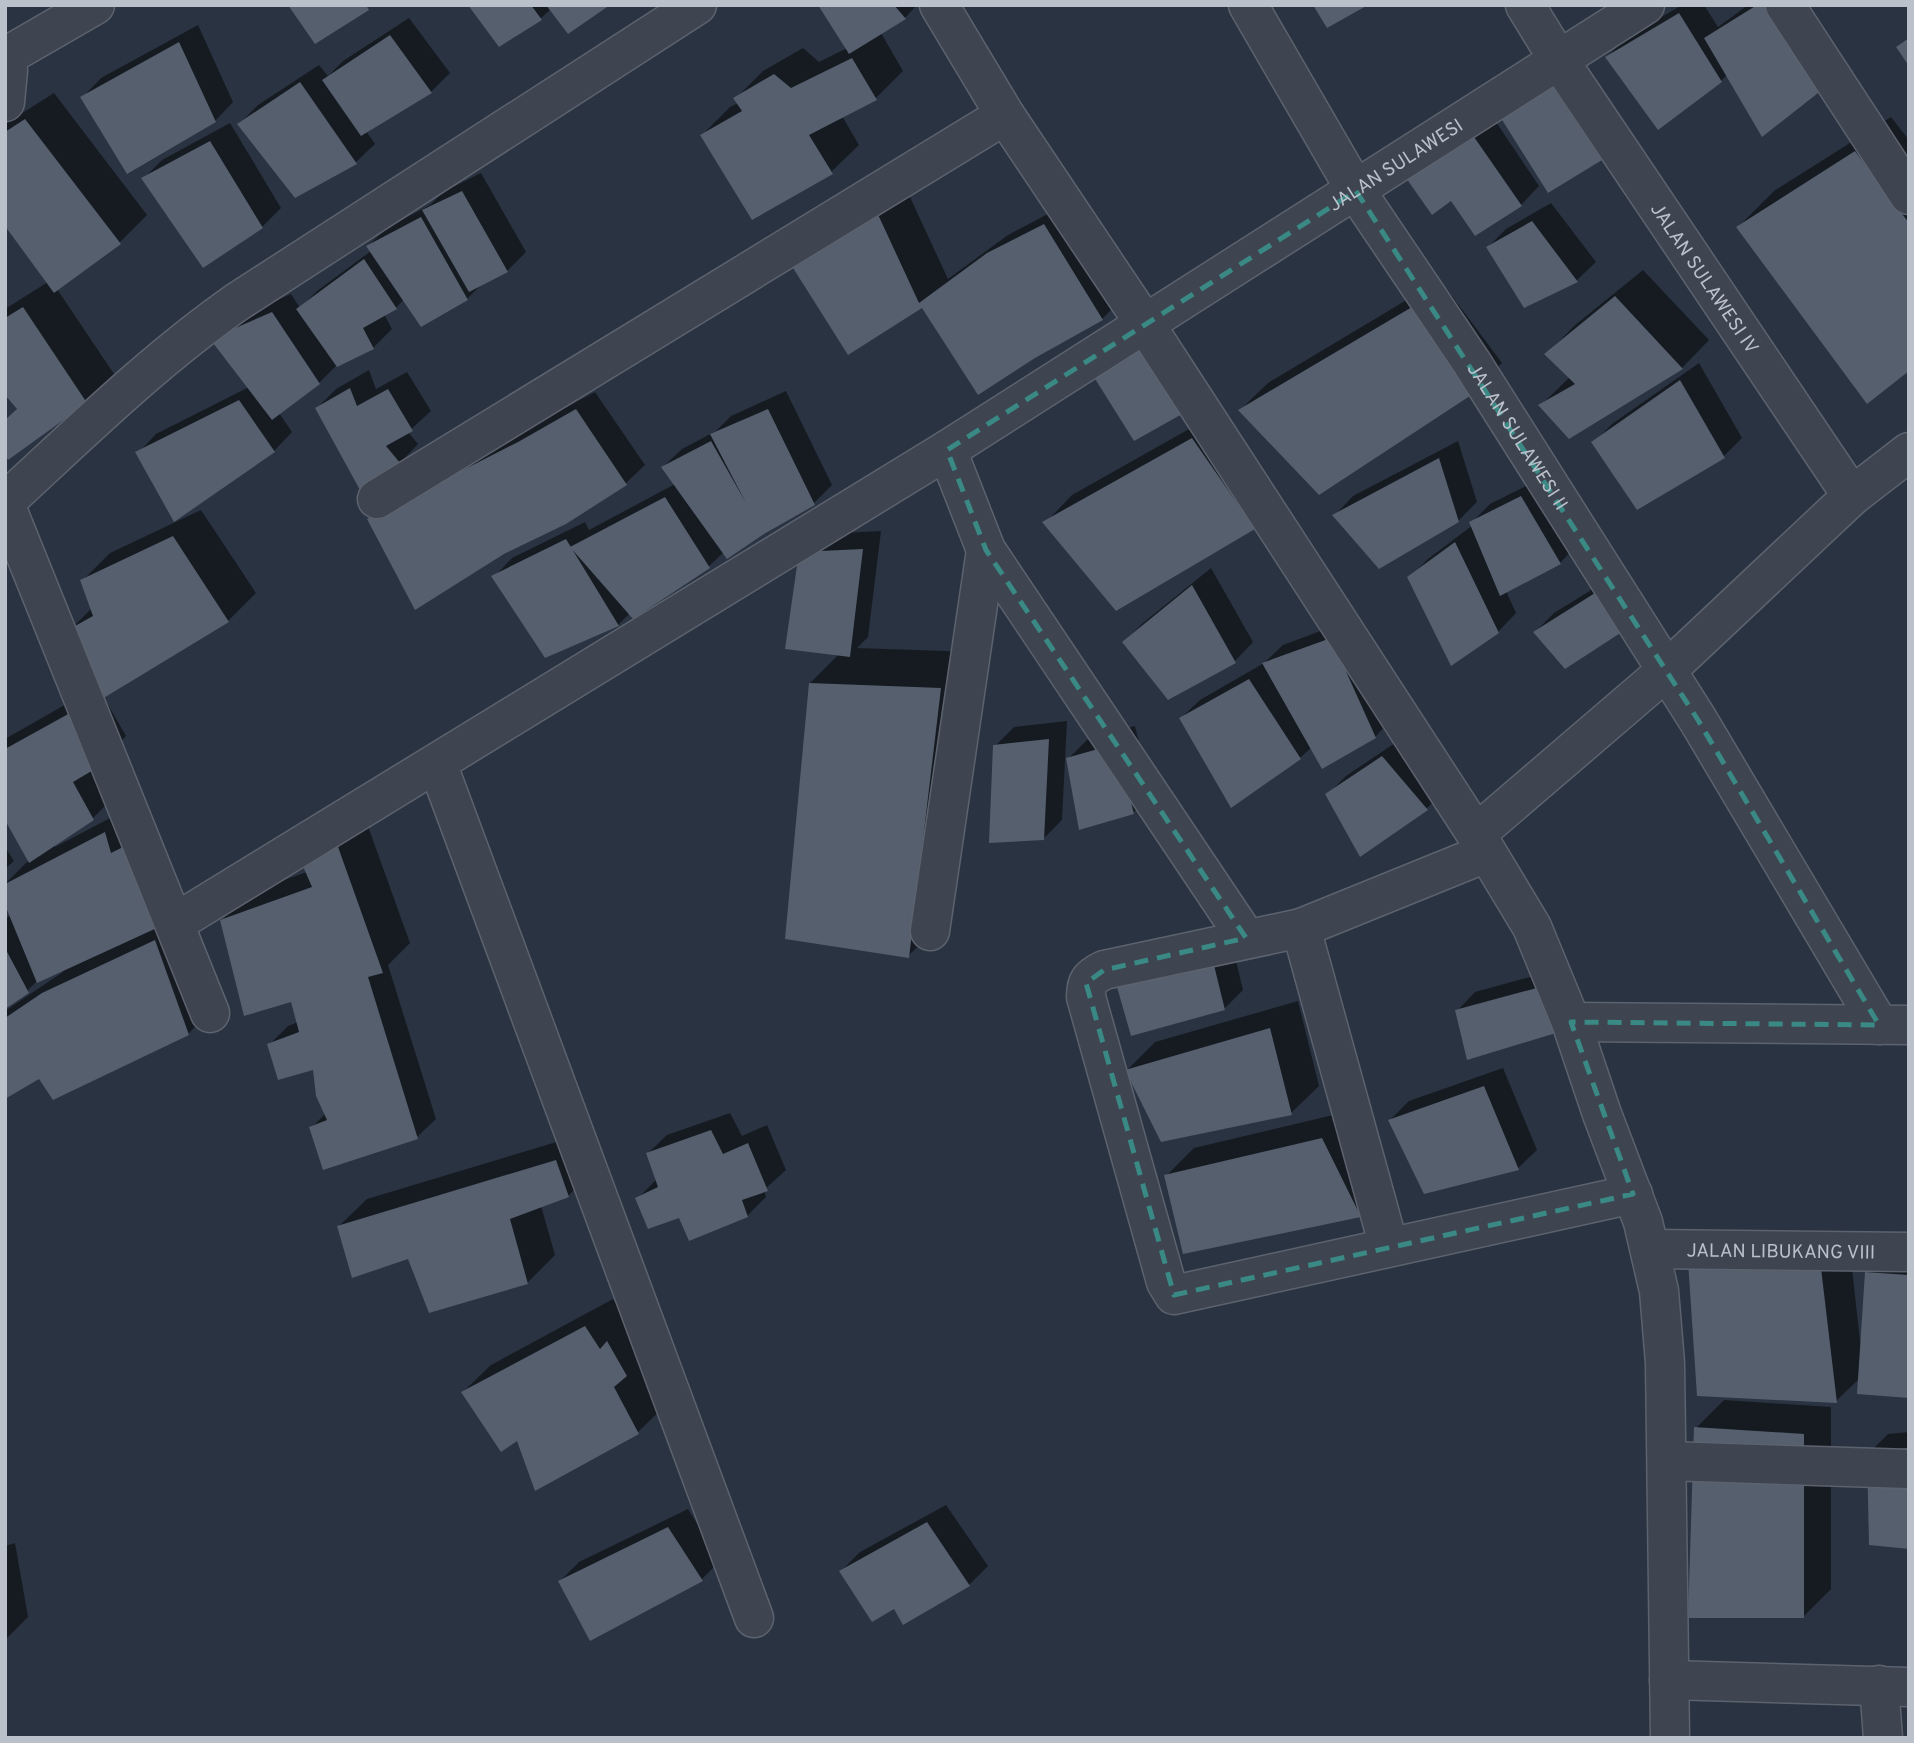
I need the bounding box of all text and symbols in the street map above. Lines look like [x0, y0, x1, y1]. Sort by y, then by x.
street label: JALAN SULAWESI [1325, 114, 1468, 218]
street label: JALAN SULAWESI IV [1644, 199, 1763, 359]
street label: JALAN SULAWESI II [1461, 359, 1572, 515]
street label: JALAN LIBUKANG VIII [1687, 1239, 1875, 1266]

